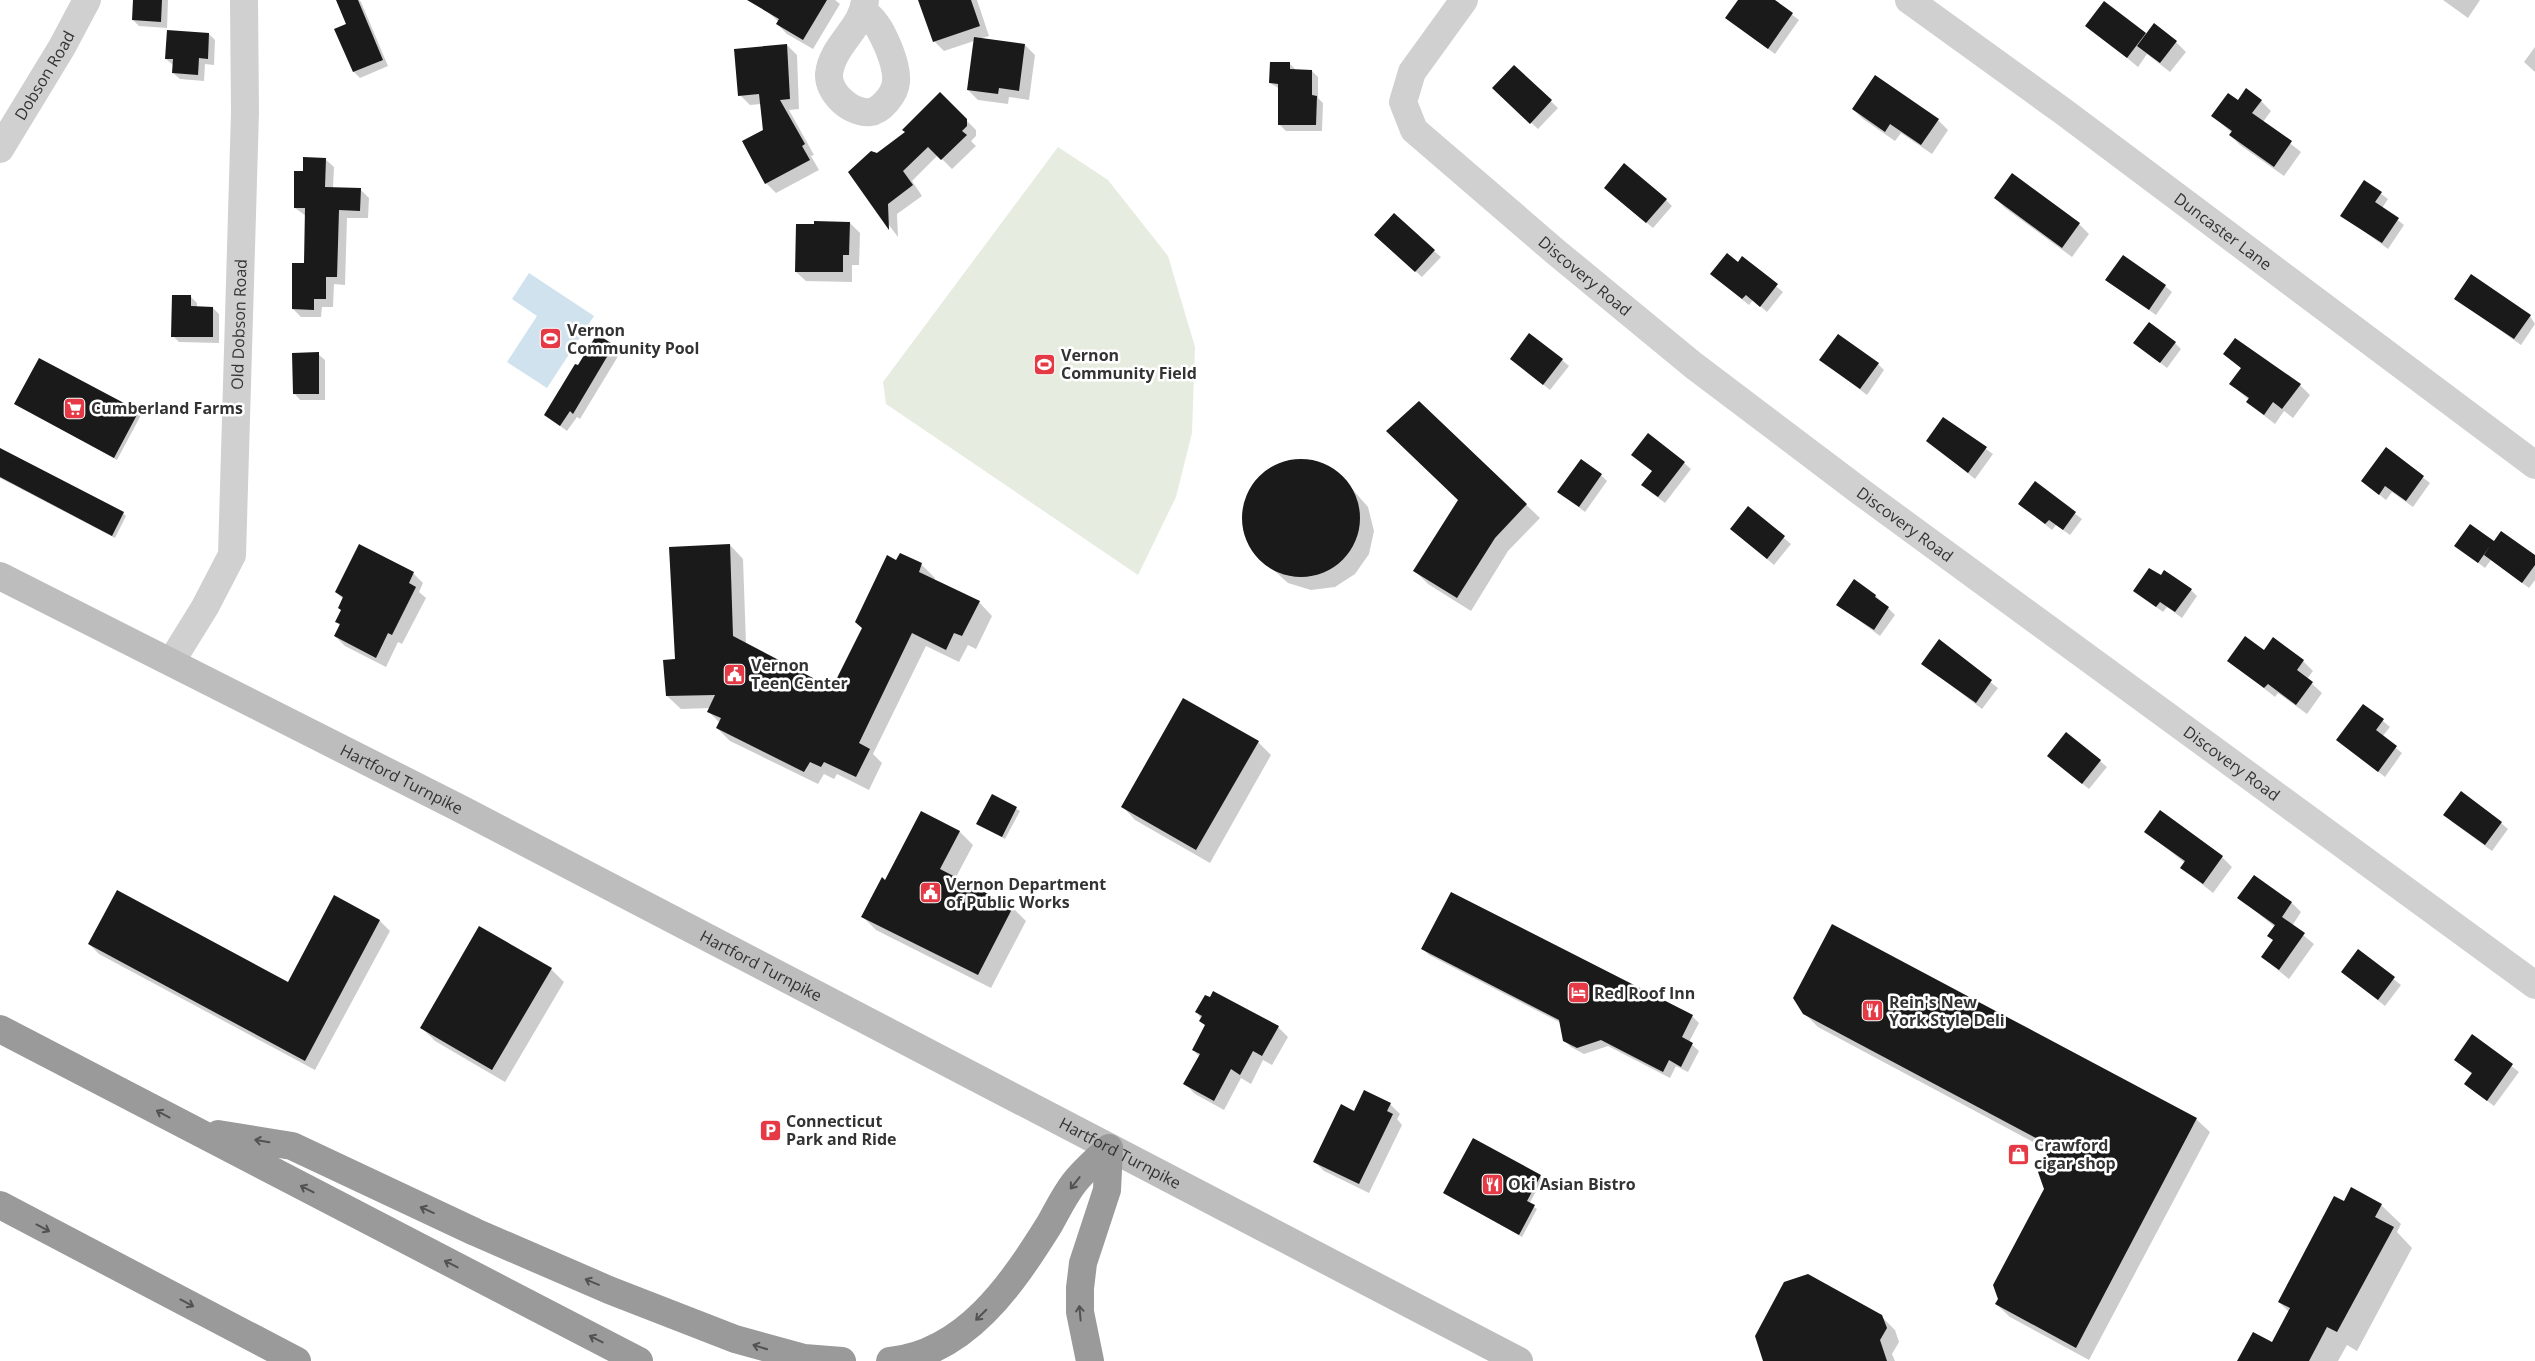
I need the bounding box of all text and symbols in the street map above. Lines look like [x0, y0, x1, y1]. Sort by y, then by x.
street label: Dobson Road [9, 27, 80, 124]
street label: Duncaster Lane [2170, 187, 2276, 275]
street label: Discovery Road [1534, 231, 1636, 321]
street label: Old Dobson Road [226, 259, 252, 390]
place label: Vernon Community Pool [567, 319, 699, 359]
sports icon: Vernon Community Pool [539, 327, 563, 351]
place label: Vernon Community Field [1061, 344, 1197, 384]
sports icon: Vernon Community Field [1033, 352, 1057, 376]
supermarket icon: Cumberland Farms [63, 396, 87, 420]
place label: Cumberland Farms [91, 397, 243, 419]
street label: Discovery Road [1852, 481, 1958, 567]
place label: Vernon Teen Center [751, 654, 848, 694]
public building icon: Vernon Teen Center [723, 662, 747, 686]
street label: Discovery Road [2179, 721, 2284, 806]
street label: Hartford Turnpike [337, 739, 467, 819]
place label: Vernon Department of Public Works [946, 873, 1106, 913]
public building icon: Vernon Department of Public Works [918, 881, 942, 905]
street label: Hartford Turnpike [696, 925, 826, 1006]
hotel icon: Red Roof Inn [1566, 981, 1590, 1005]
place label: Red Roof Inn [1594, 982, 1695, 1004]
place label: Rein's New York Style Deli [1889, 991, 2005, 1031]
restaurant icon: Rein's New York Style Deli [1861, 999, 1885, 1023]
one-way arrow [156, 1109, 171, 1118]
place label: Connecticut Park and Ride [786, 1110, 897, 1150]
street label: Hartford Turnpike [1055, 1112, 1185, 1194]
parking icon: Connecticut Park and Ride [758, 1118, 782, 1142]
place label: Crawford cigar shop [2034, 1134, 2116, 1174]
one-way arrow [254, 1136, 270, 1146]
shop icon: Crawford cigar shop [2006, 1142, 2030, 1166]
restaurant icon: Oki Asian Bistro [1480, 1172, 1504, 1196]
place label: Oki Asian Bistro [1508, 1173, 1636, 1195]
one-way arrow [1070, 1176, 1081, 1189]
one-way arrow [300, 1184, 315, 1194]
one-way arrow [420, 1205, 435, 1215]
one-way arrow [35, 1224, 50, 1233]
one-way arrow [444, 1259, 459, 1269]
one-way arrow [585, 1277, 600, 1287]
one-way arrow [179, 1299, 194, 1308]
one-way arrow [1076, 1305, 1085, 1321]
one-way arrow [975, 1309, 987, 1321]
one-way arrow [589, 1334, 604, 1343]
one-way arrow [753, 1342, 768, 1351]

